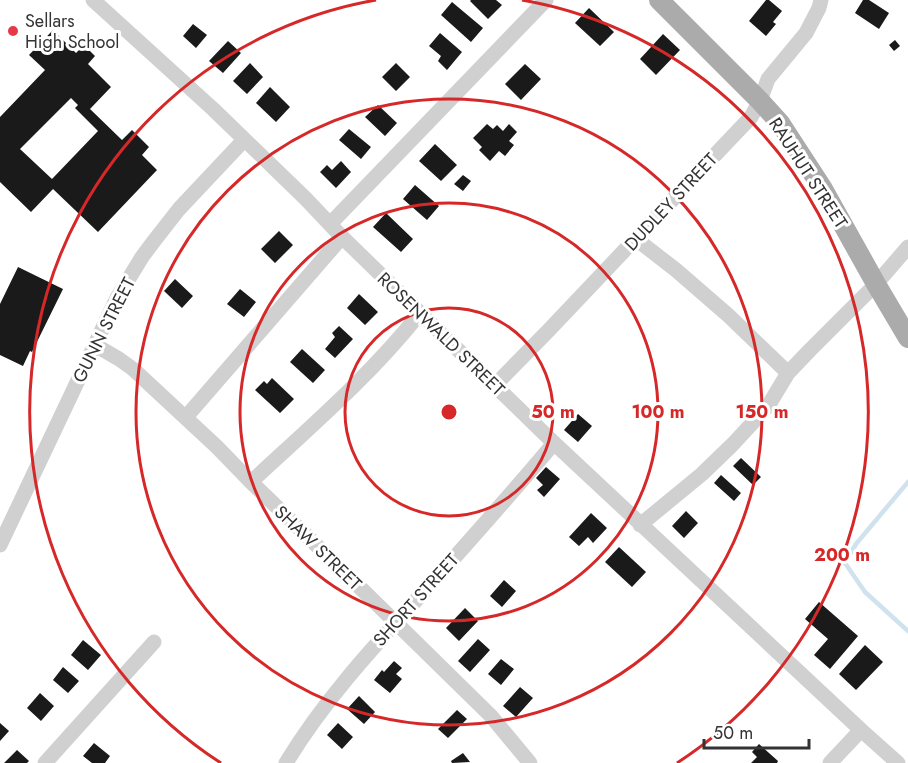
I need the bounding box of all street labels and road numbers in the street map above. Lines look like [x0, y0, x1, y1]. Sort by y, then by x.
street label: RAUHUT STREET [762, 112, 854, 234]
street label: DUDLEY STREET [619, 147, 724, 257]
street label: ROSENWALD STREET [371, 266, 511, 402]
street label: GUNN STREET [66, 272, 142, 387]
street label: SHAW STREET [268, 500, 368, 597]
street label: SHORT STREET [367, 547, 465, 652]

